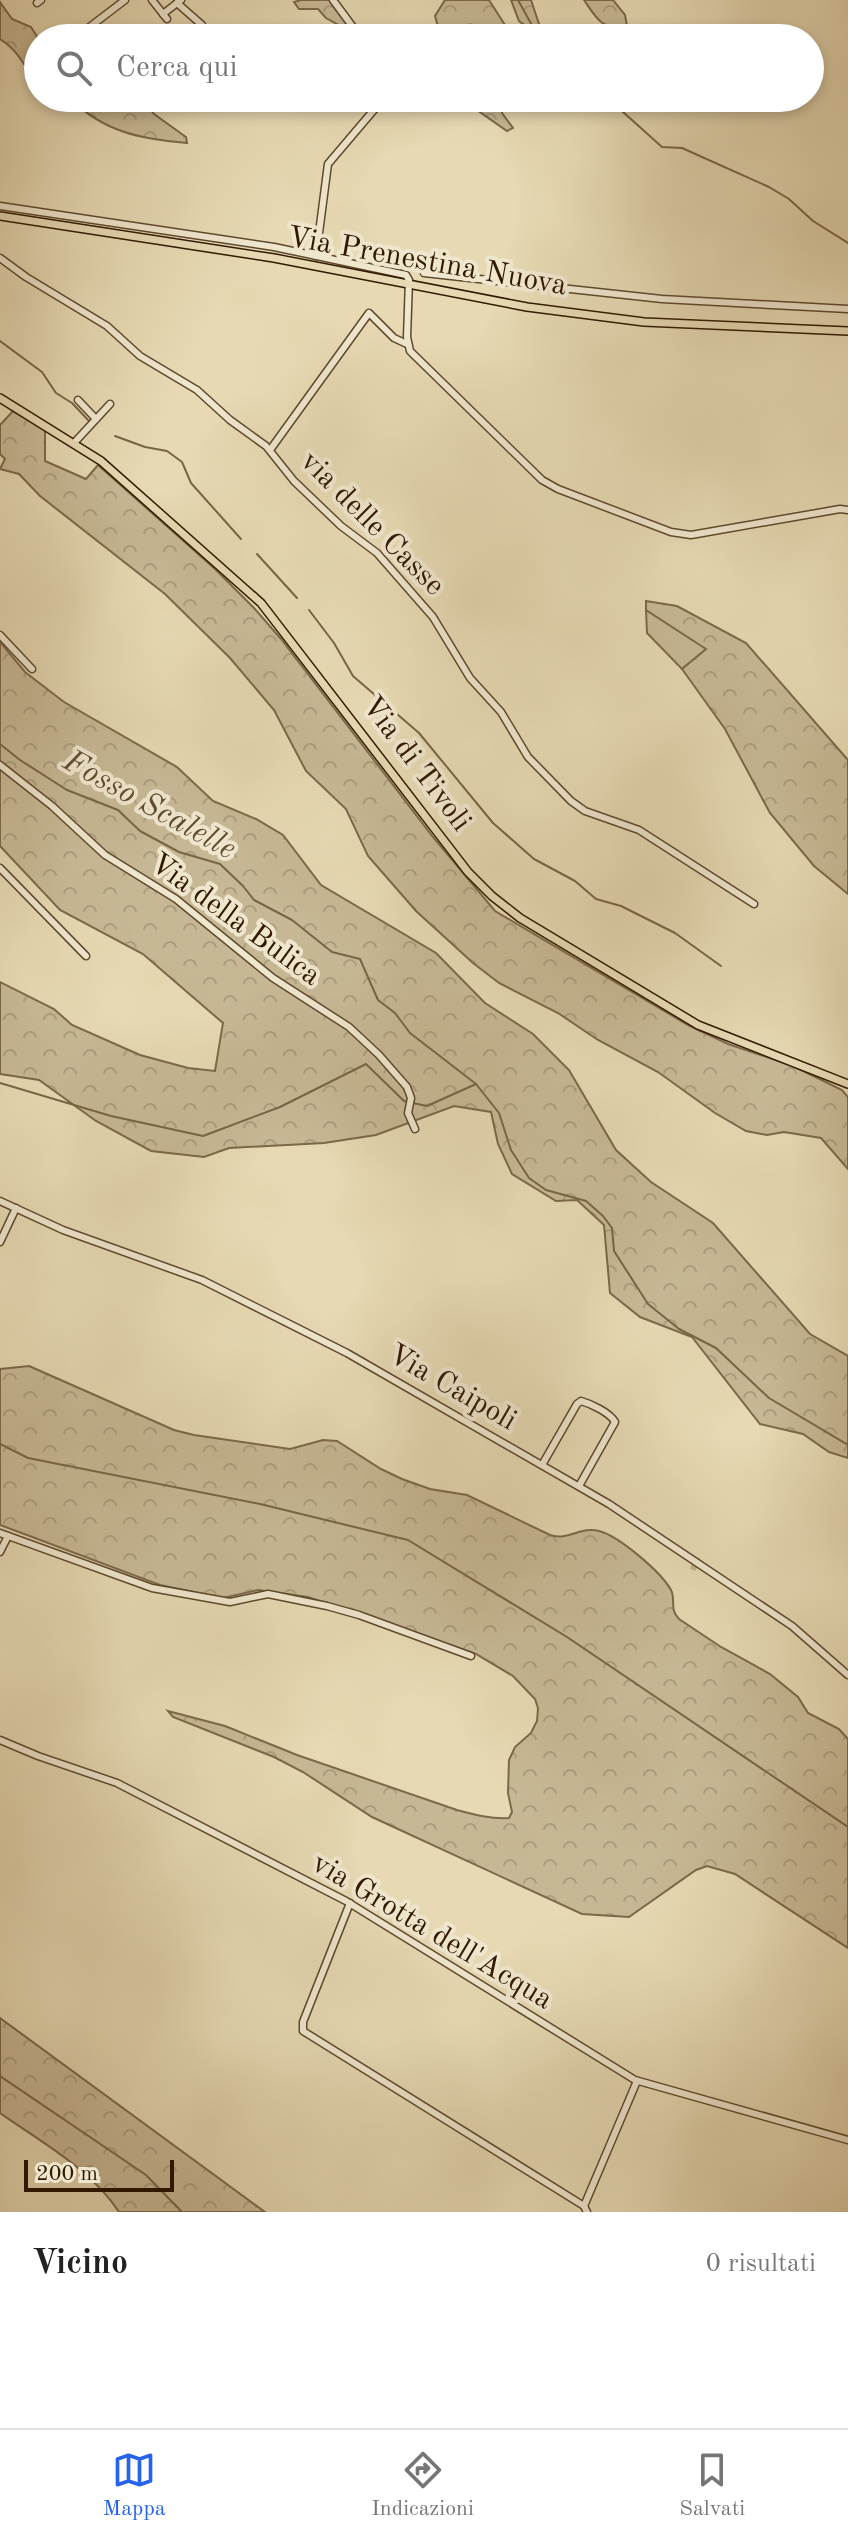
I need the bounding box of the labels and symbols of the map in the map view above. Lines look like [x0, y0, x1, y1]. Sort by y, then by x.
street label: Via Prenestina Nuova [285, 223, 569, 301]
street label: via delle Casse [294, 446, 450, 602]
street label: Via di Tivoli [356, 691, 476, 837]
water label: Fosso Scalelle [56, 745, 241, 866]
street label: Via della Bulica [144, 848, 326, 992]
street label: Via Caipoli [383, 1339, 521, 1437]
street label: via Grotta dell'Acqua [306, 1848, 558, 2016]
scale bar [24, 2156, 174, 2192]

